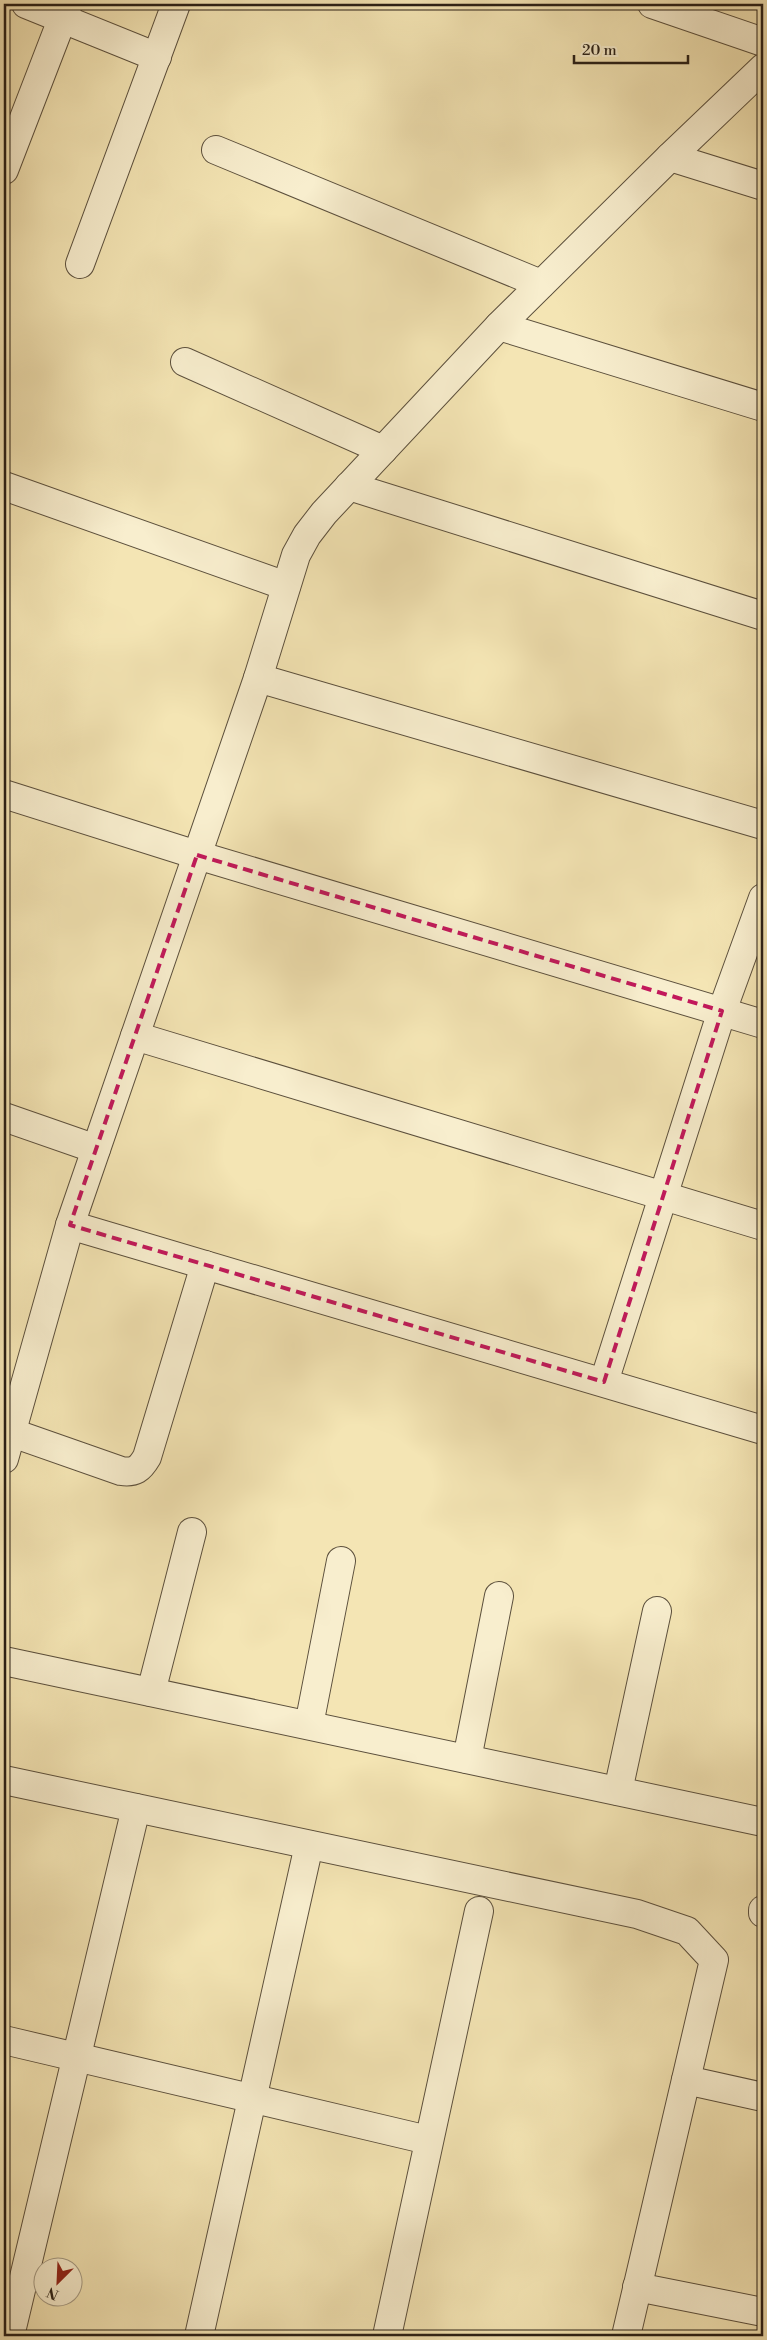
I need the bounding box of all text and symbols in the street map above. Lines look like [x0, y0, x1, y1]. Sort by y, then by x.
scale bar [574, 32, 688, 64]
text: 20 m [582, 41, 617, 60]
north arrow [32, 2258, 82, 2308]
text: N [44, 2282, 62, 2303]

